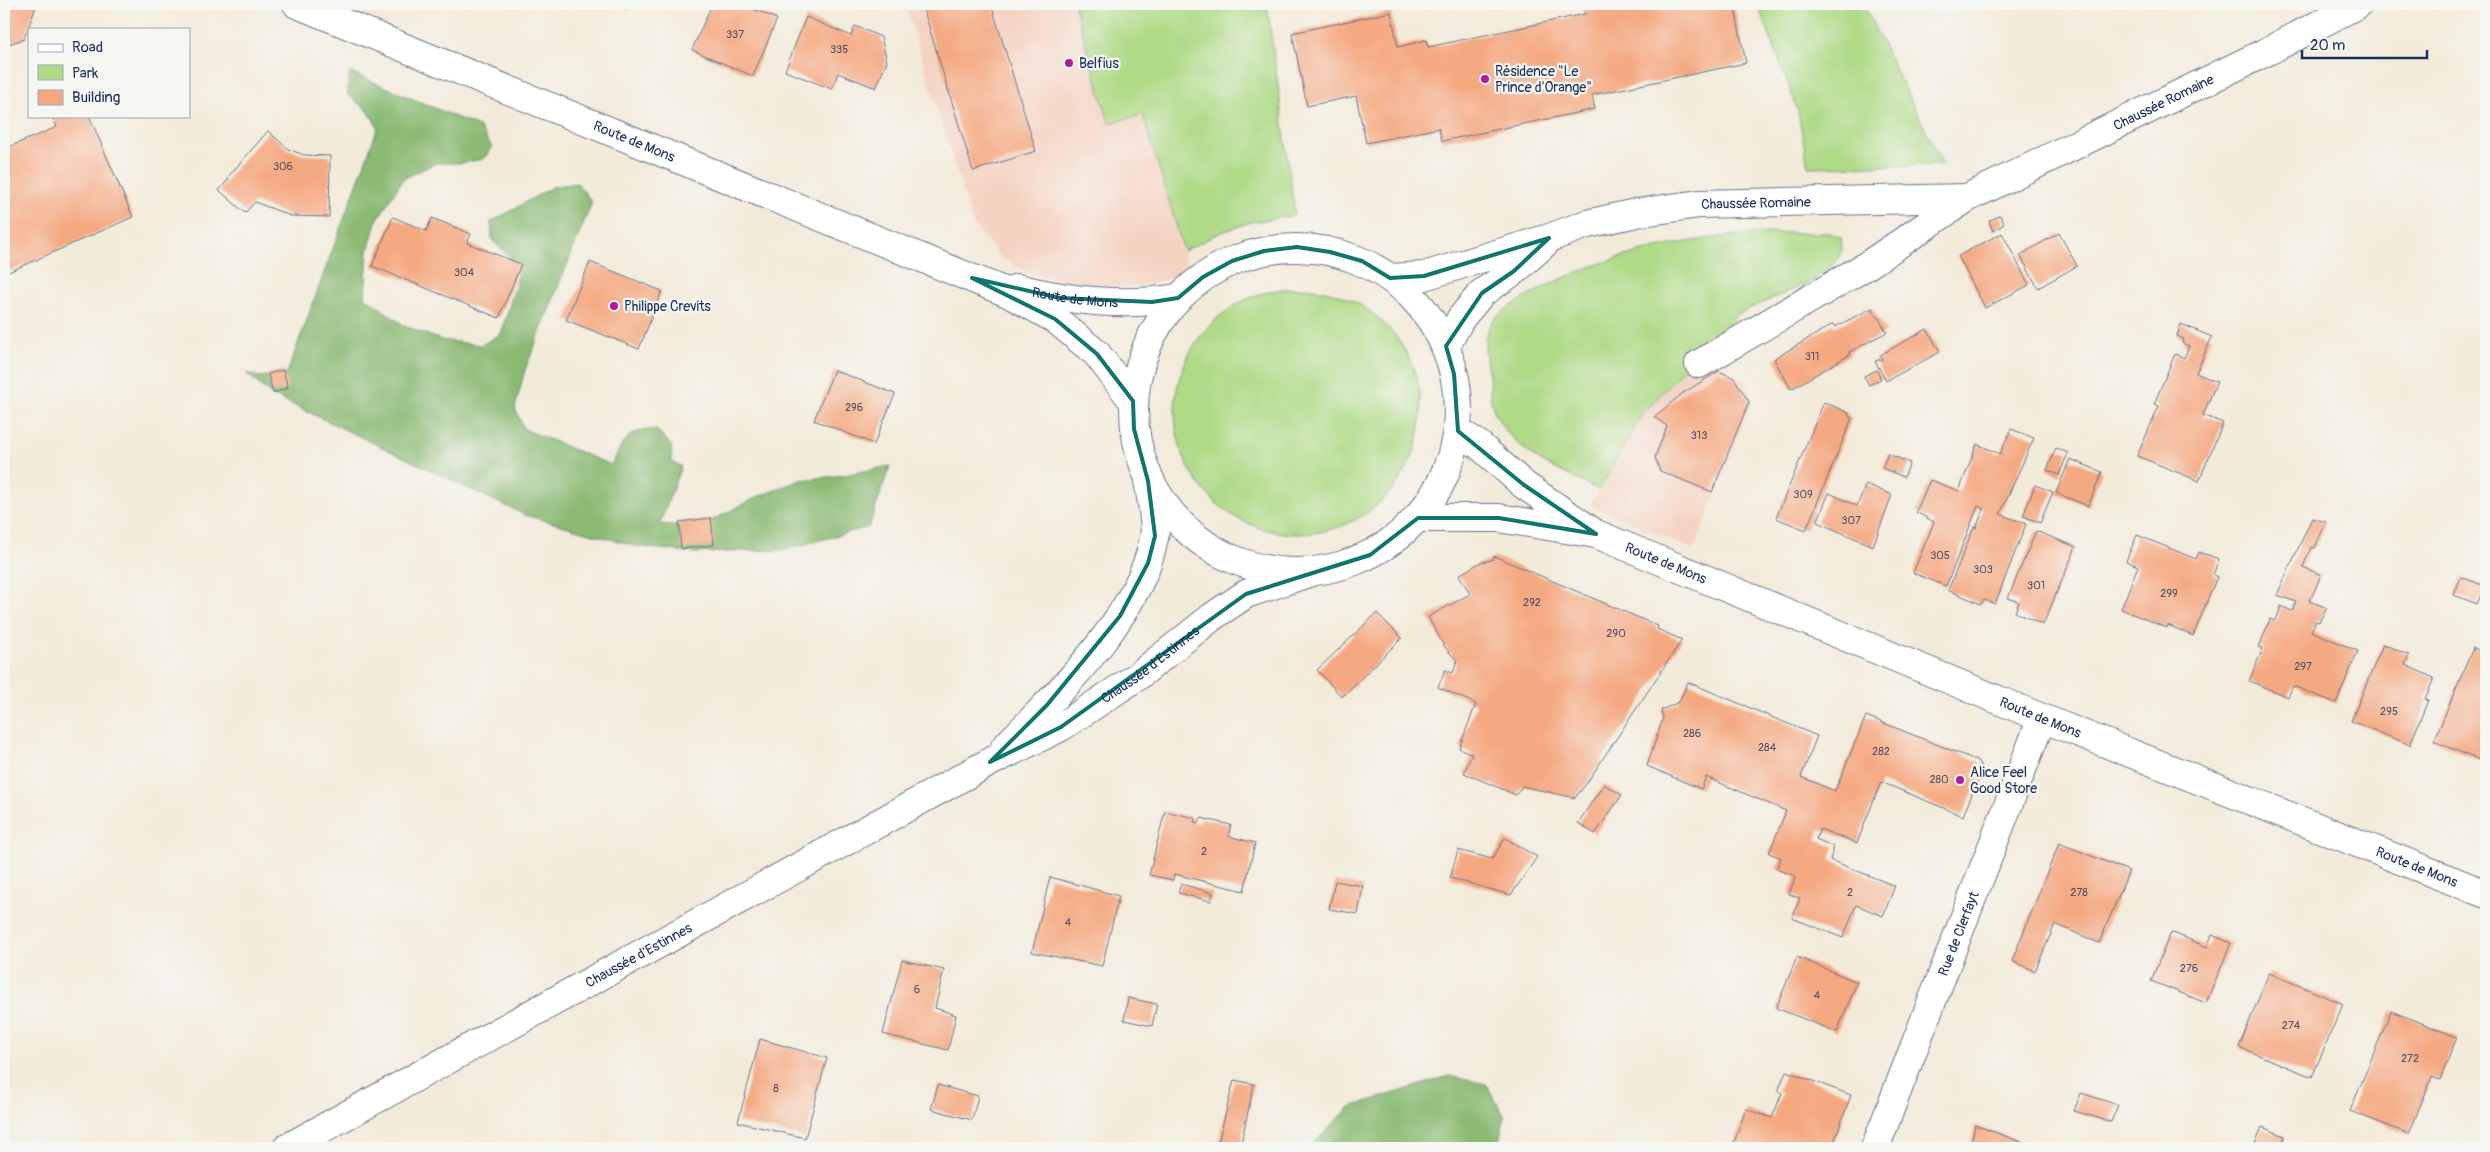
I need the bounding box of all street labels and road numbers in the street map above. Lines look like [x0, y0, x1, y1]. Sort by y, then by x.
street label: Chaussée Romaine [2110, 70, 2217, 134]
street label: Route de Mons [591, 117, 678, 166]
street label: Chaussée Romaine [1701, 193, 1811, 212]
street label: Route de Mons [1031, 283, 1119, 311]
street label: Route de Mons [1623, 538, 1710, 588]
street label: Chaussée d'Estinnes [1098, 622, 1203, 707]
street label: Route de Mons [1997, 693, 2084, 741]
street label: Route de Mons [2373, 843, 2461, 891]
street label: Rue de Clerfayt [1934, 889, 1982, 978]
street label: Chaussée d'Estinnes [582, 919, 695, 991]

